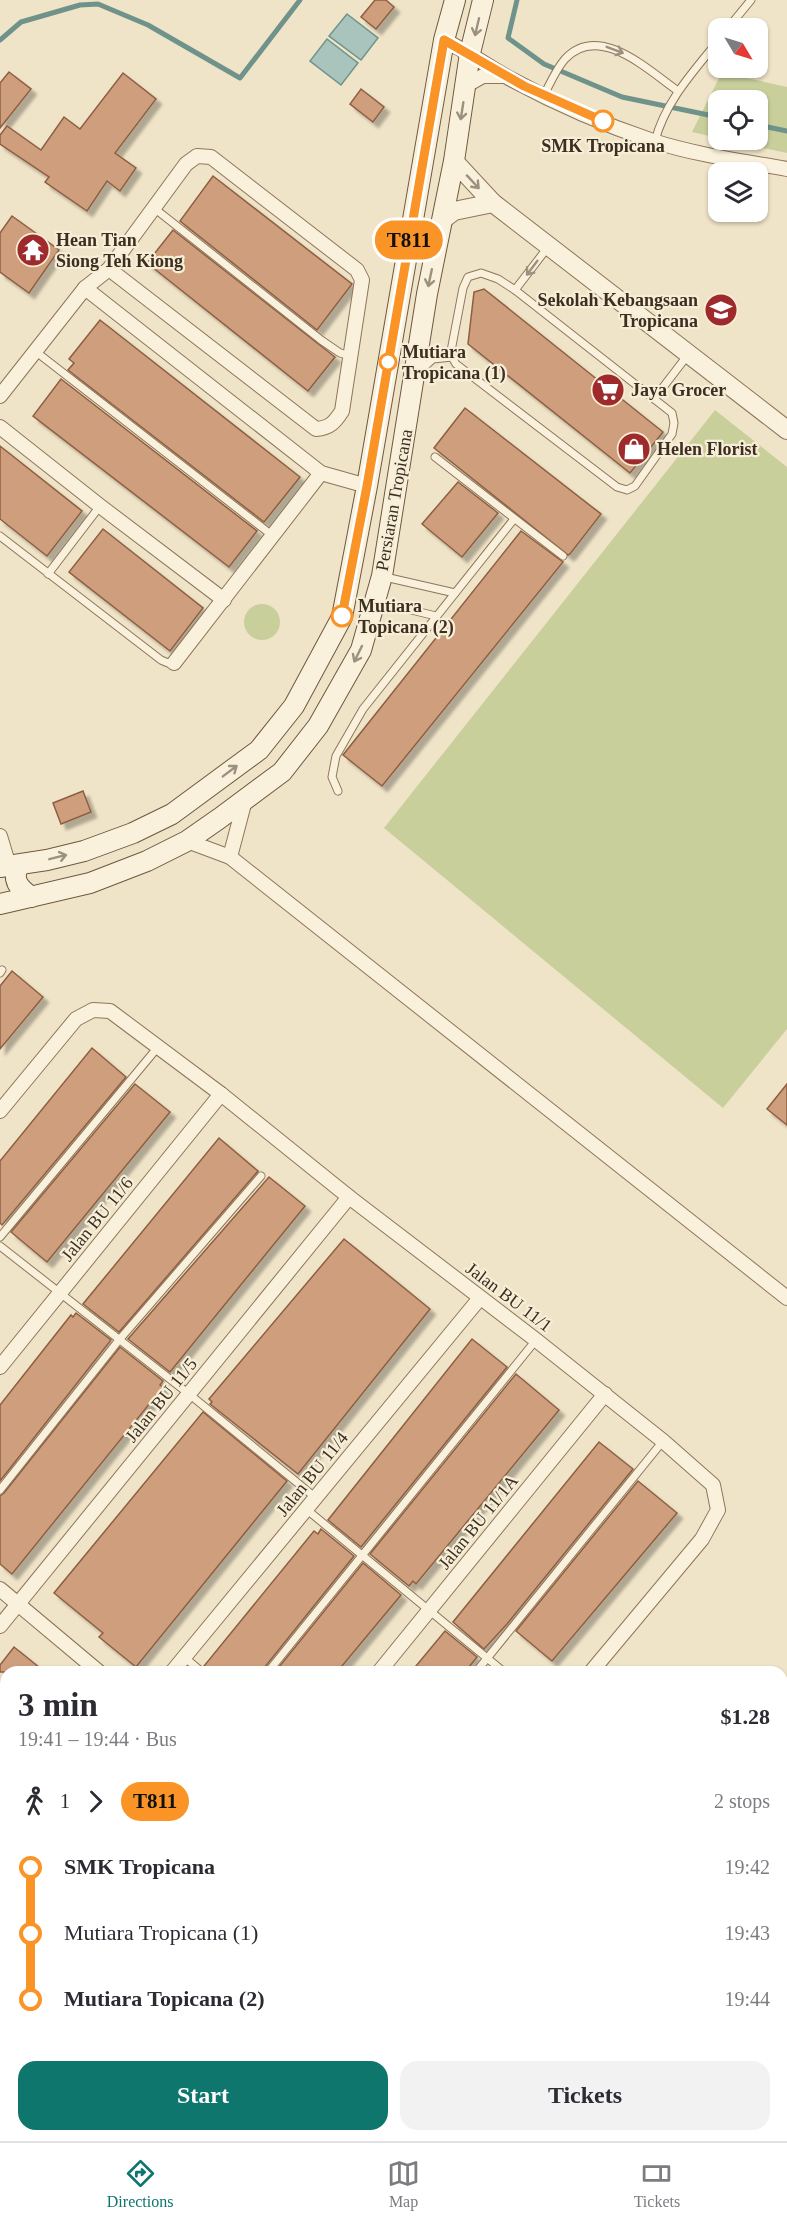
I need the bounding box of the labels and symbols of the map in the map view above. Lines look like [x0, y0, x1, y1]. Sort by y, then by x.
one-way arrow [470, 17, 482, 36]
north arrow [708, 18, 768, 78]
one-way arrow [605, 45, 623, 56]
one-way arrow [456, 100, 467, 120]
marker: SMK Tropicana [592, 110, 614, 132]
place label: SMK Tropicana [541, 136, 665, 156]
one-way arrow [466, 174, 481, 189]
line badge: T811 [367, 220, 451, 260]
place label: Hean Tian Siong Teh Kiong [56, 230, 183, 271]
temple icon: Hean Tian Siong Teh Kiong [15, 232, 51, 268]
one-way arrow [525, 260, 538, 276]
one-way arrow [424, 267, 435, 287]
place label: Sekolah Kebangsaan Tropicana [537, 290, 698, 331]
school or university icon: Sekolah Kebangsaan Tropicana [703, 292, 739, 328]
place label: Mutiara Tropicana (1) [402, 342, 506, 384]
marker: Mutiara Tropicana (1) [379, 353, 397, 371]
supermarket icon: Jaya Grocer [590, 372, 626, 408]
place label: Jaya Grocer [631, 380, 726, 400]
street label: Persiaran Tropicana [372, 428, 416, 572]
shop icon: Helen Florist [616, 431, 652, 467]
place label: Helen Florist [657, 439, 757, 459]
place label: Mutiara Topicana (2) [358, 596, 454, 638]
marker: Mutiara Topicana (2) [331, 605, 353, 627]
one-way arrow [352, 645, 364, 663]
one-way arrow [222, 765, 238, 777]
one-way arrow [48, 851, 67, 863]
street label: Jalan BU 11/6 [57, 1173, 137, 1265]
street label: Jalan BU 11/1 [462, 1258, 556, 1336]
street label: Jalan BU 11/5 [121, 1354, 201, 1446]
street label: Jalan BU 11/4 [272, 1428, 352, 1520]
street label: Jalan BU 11/1A [434, 1471, 522, 1573]

